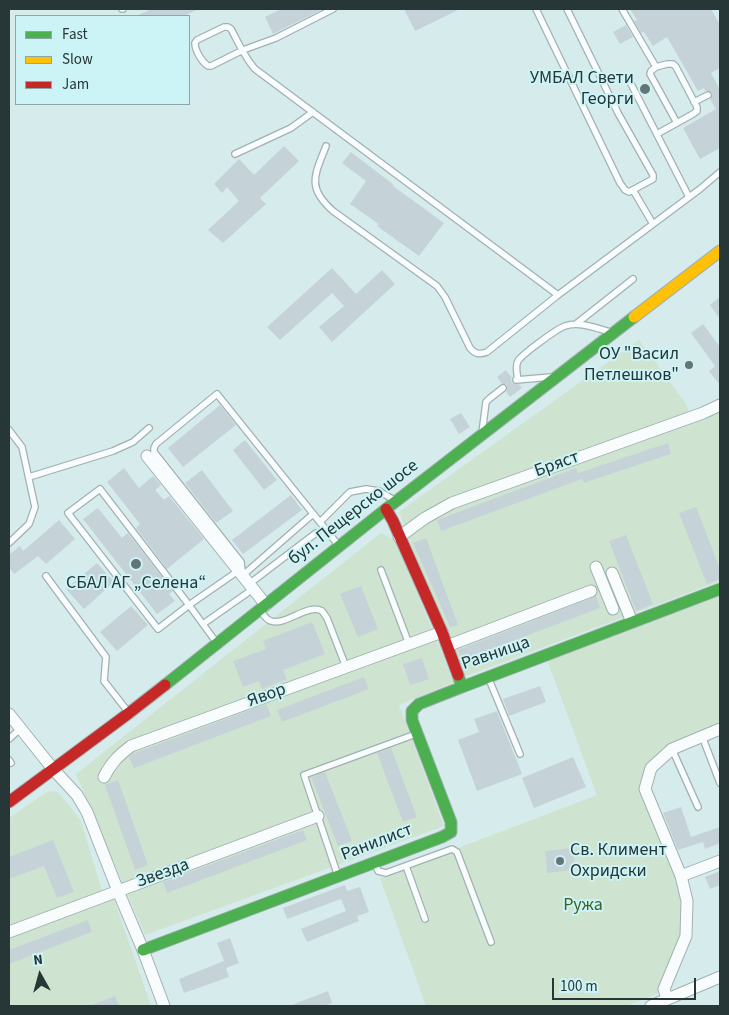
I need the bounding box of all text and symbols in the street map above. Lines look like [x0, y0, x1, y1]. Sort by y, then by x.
legend [15, 15, 190, 105]
text: Fast [62, 24, 88, 45]
text: Slow [62, 49, 93, 70]
place label: УМБАЛ Свети Георги [530, 68, 634, 110]
text: Jam [62, 74, 89, 95]
marker: УМБАЛ Свети Георги [638, 82, 652, 96]
place label: ОУ "Васил Петлешков" [584, 344, 679, 386]
marker: ОУ "Васил Петлешков" [683, 359, 695, 371]
street label: Бряст [532, 447, 582, 483]
street label: бул. Пещерско шосе [285, 456, 423, 570]
marker: СБАЛ АГ „Селена“ [129, 557, 143, 571]
place label: СБАЛ АГ „Селена“ [66, 573, 206, 595]
street label: Равнища [459, 632, 533, 676]
street label: Явор [245, 679, 289, 713]
street label: Ранилист [338, 820, 416, 866]
place label: Св. Климент Охридски [570, 840, 667, 882]
street label: Звезда [134, 854, 192, 894]
marker: Св. Климент Охридски [554, 855, 566, 867]
park label: Ружа [563, 895, 603, 917]
north arrow [15, 950, 65, 1000]
text: N [32, 950, 44, 971]
scale bar [554, 968, 698, 1000]
text: 100 m [560, 976, 598, 997]

